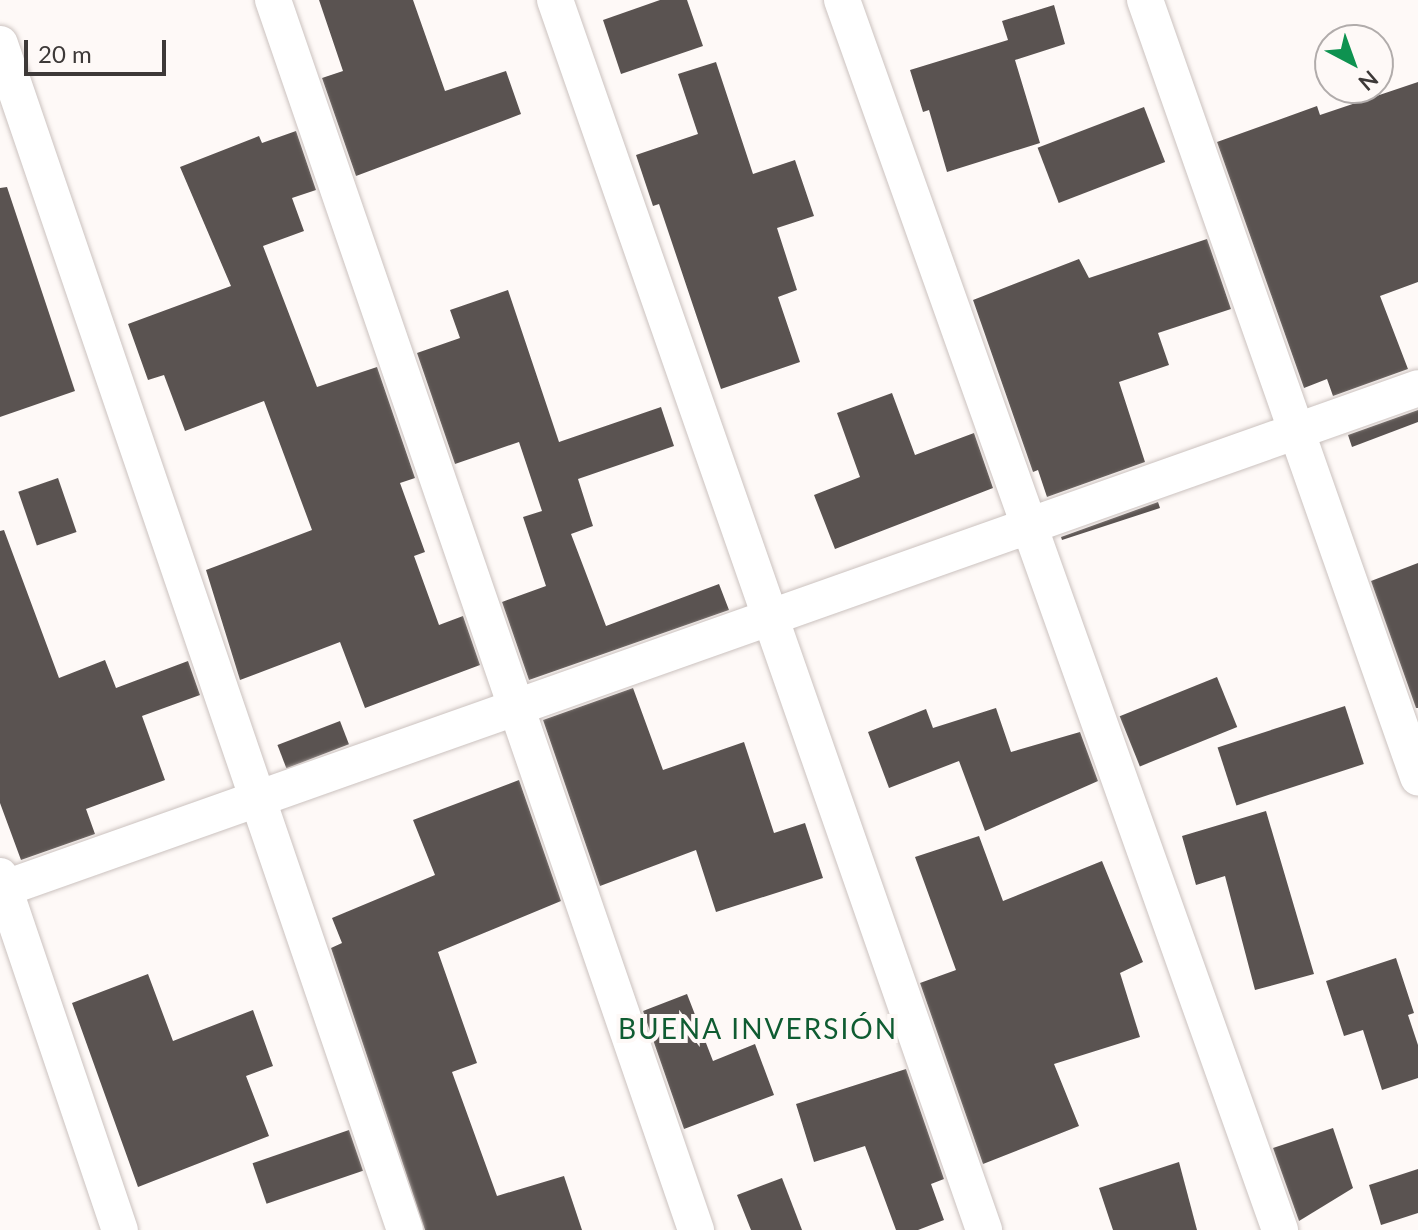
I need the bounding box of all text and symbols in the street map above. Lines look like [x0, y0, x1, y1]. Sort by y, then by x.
scale bar [28, 24, 170, 74]
north arrow [1314, 24, 1394, 104]
text: 20 m [38, 39, 92, 68]
text: N [1354, 65, 1384, 97]
district label: BUENA INVERSIÓN [617, 1011, 899, 1045]

